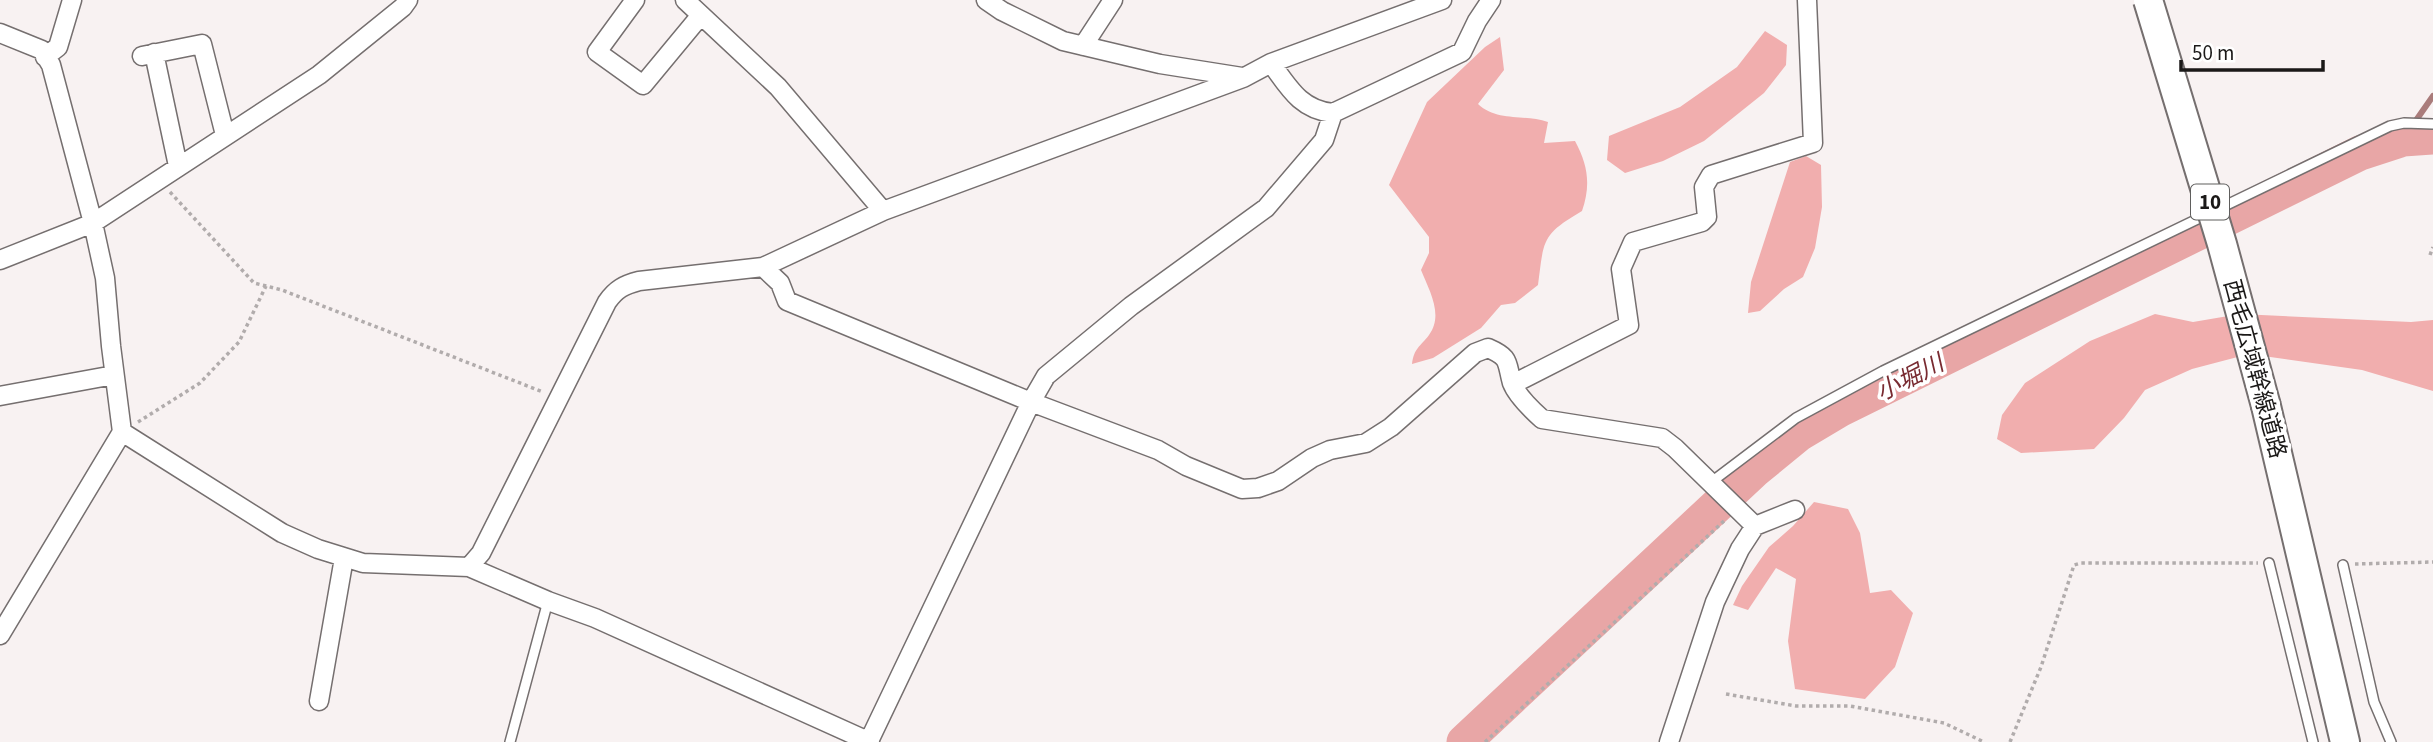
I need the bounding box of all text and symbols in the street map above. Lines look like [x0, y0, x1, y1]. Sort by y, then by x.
scale bar [2181, 28, 2323, 72]
text: 50 m [2192, 38, 2234, 68]
road number: 10 [2191, 184, 2229, 220]
street label: 西毛広域幹線道路 [2215, 276, 2295, 462]
water label: 小堀川 [1870, 345, 1953, 410]

